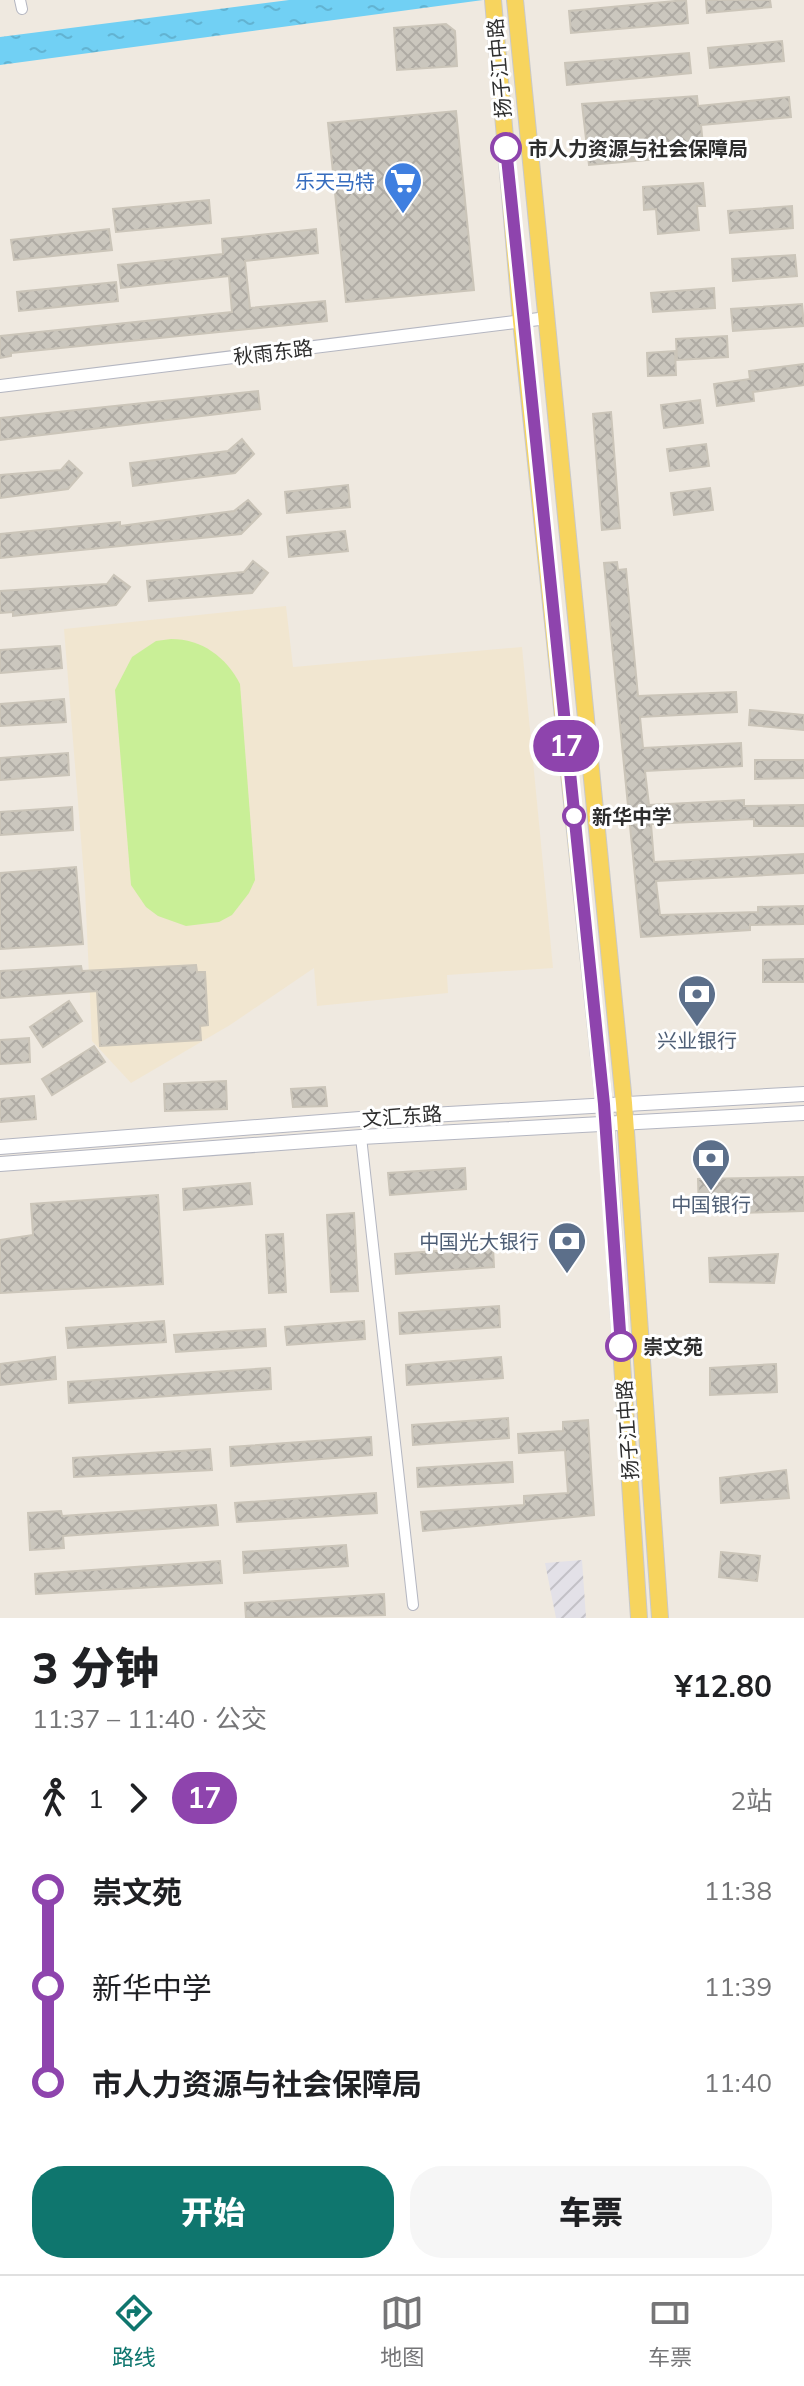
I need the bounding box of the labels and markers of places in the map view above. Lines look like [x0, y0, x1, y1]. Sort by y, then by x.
marker: 市人力资源与社会保障局 [491, 133, 521, 163]
place label: 市人力资源与社会保障局 [528, 136, 748, 161]
supermarket icon: 乐天马特 [382, 160, 424, 215]
place label: 乐天马特 [295, 169, 375, 194]
place label: 新华中学 [592, 804, 672, 829]
marker: 新华中学 [563, 805, 585, 827]
bank icon: 兴业银行 [676, 973, 718, 1028]
place label: 兴业银行 [657, 1028, 737, 1053]
bank icon: 中国银行 [690, 1137, 732, 1192]
place label: 中国银行 [671, 1192, 751, 1217]
bank icon: 中国光大银行 [546, 1220, 588, 1275]
place label: 中国光大银行 [419, 1229, 539, 1254]
marker: 崇文苑 [606, 1331, 636, 1361]
place label: 崇文苑 [643, 1334, 703, 1359]

